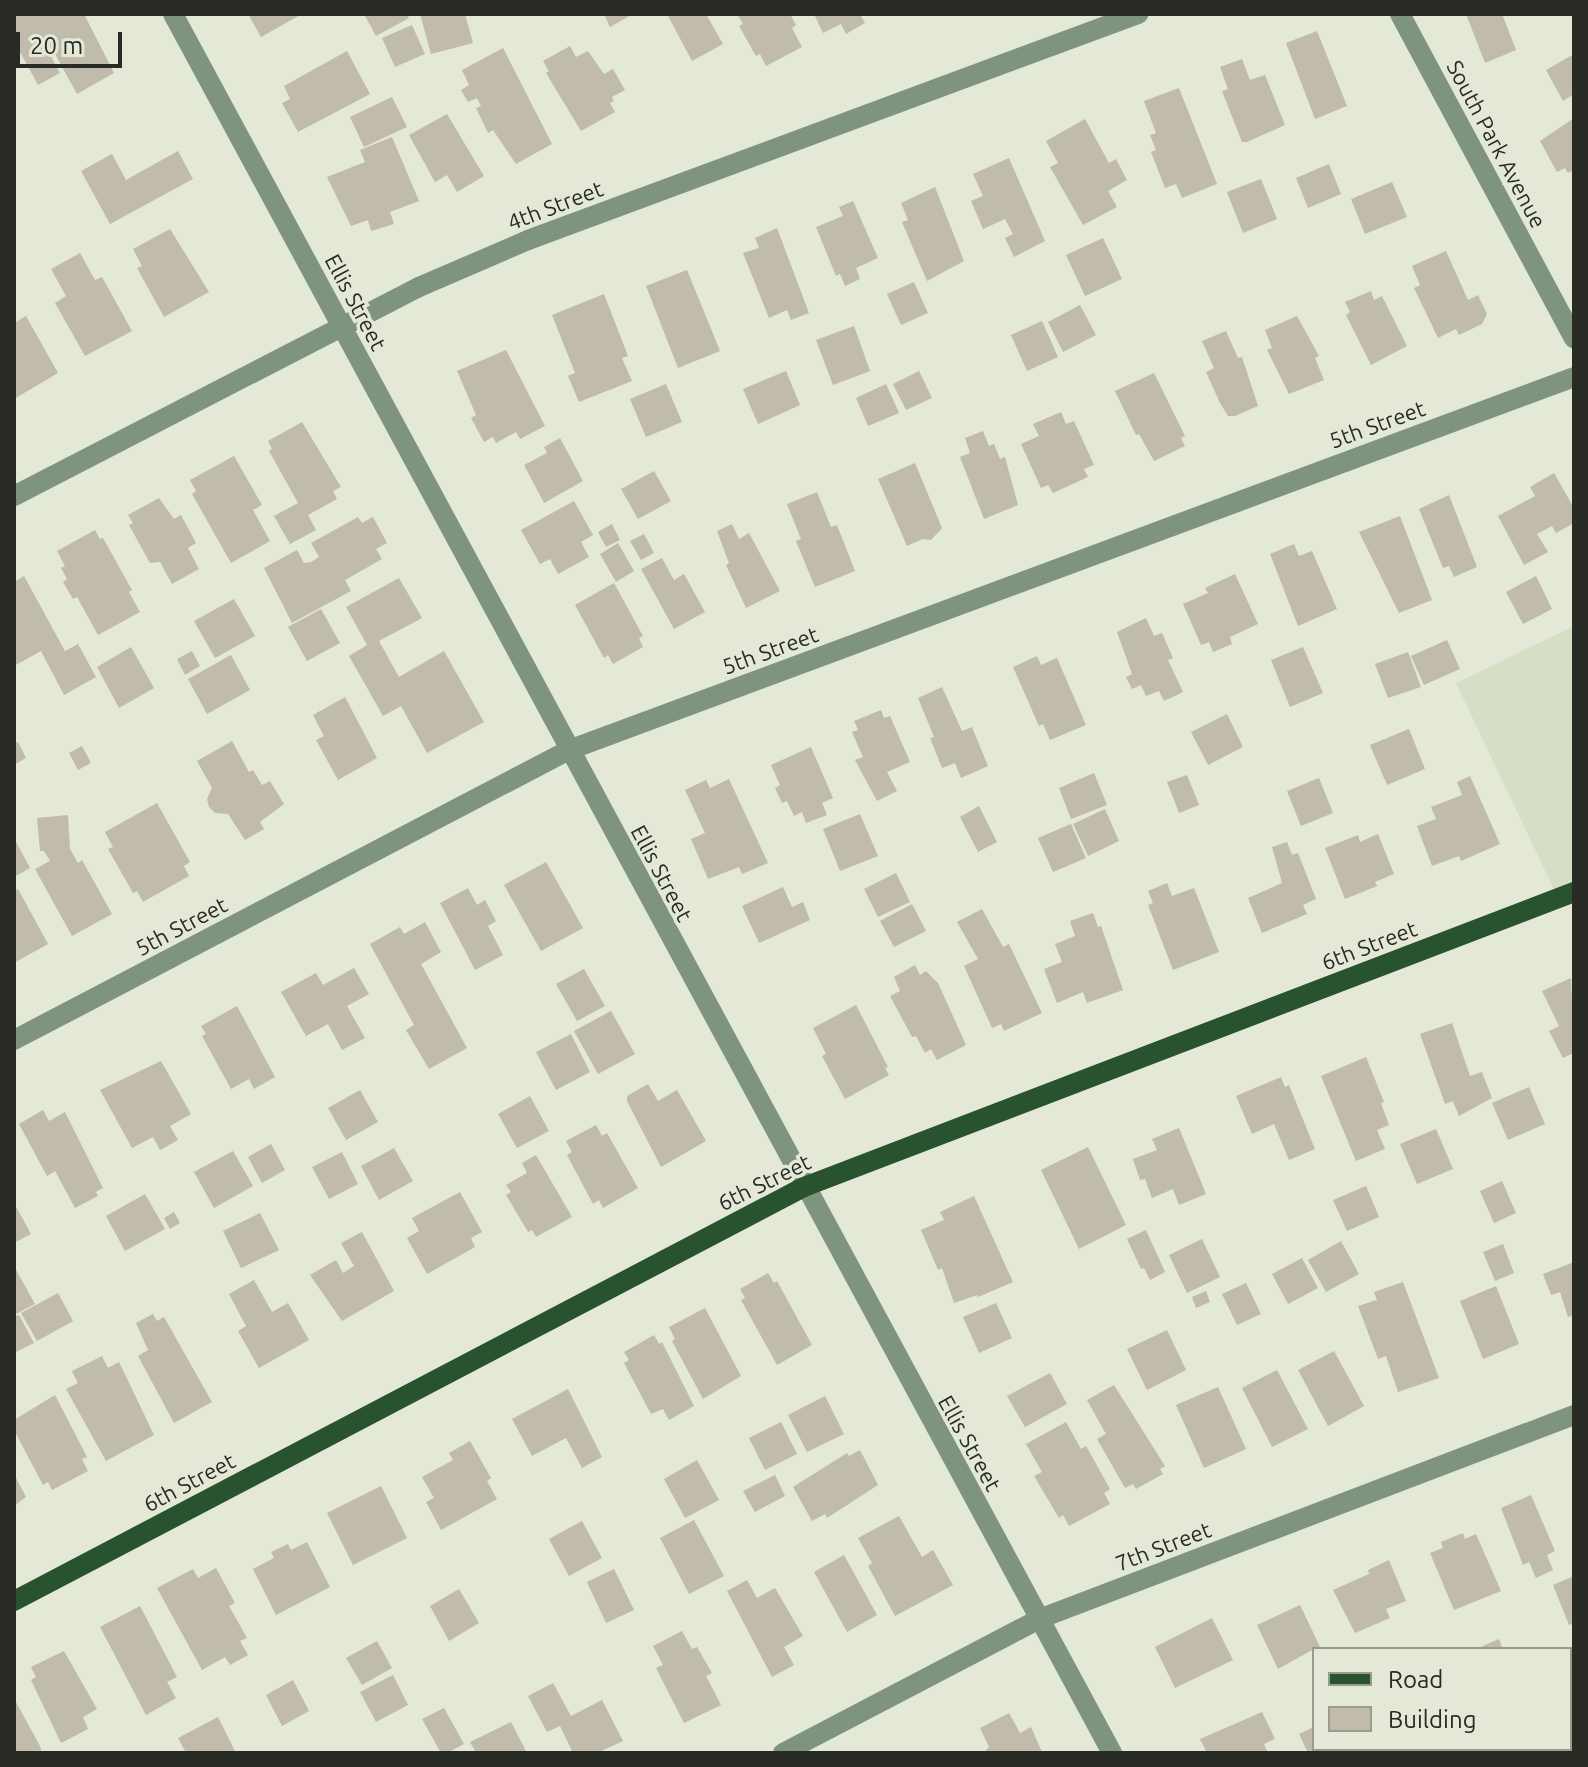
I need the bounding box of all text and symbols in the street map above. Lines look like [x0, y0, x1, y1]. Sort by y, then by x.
scale bar [20, 16, 126, 66]
text: 20 m [30, 32, 83, 59]
street label: South Park Avenue [1442, 56, 1552, 232]
street label: 4th Street [504, 175, 606, 235]
street label: Ellis Street [320, 249, 392, 355]
street label: 5th Street [1325, 394, 1429, 454]
street label: 5th Street [718, 620, 822, 680]
street label: Ellis Street [626, 820, 698, 926]
street label: 5th Street [131, 891, 231, 961]
street label: 6th Street [1318, 915, 1420, 975]
street label: 6th Street [713, 1148, 815, 1216]
street label: Ellis Street [933, 1391, 1007, 1495]
street label: 6th Street [139, 1447, 239, 1517]
street label: 7th Street [1112, 1516, 1214, 1576]
legend [1312, 1647, 1572, 1751]
text: Road [1388, 1666, 1443, 1693]
text: Building [1388, 1706, 1476, 1733]

